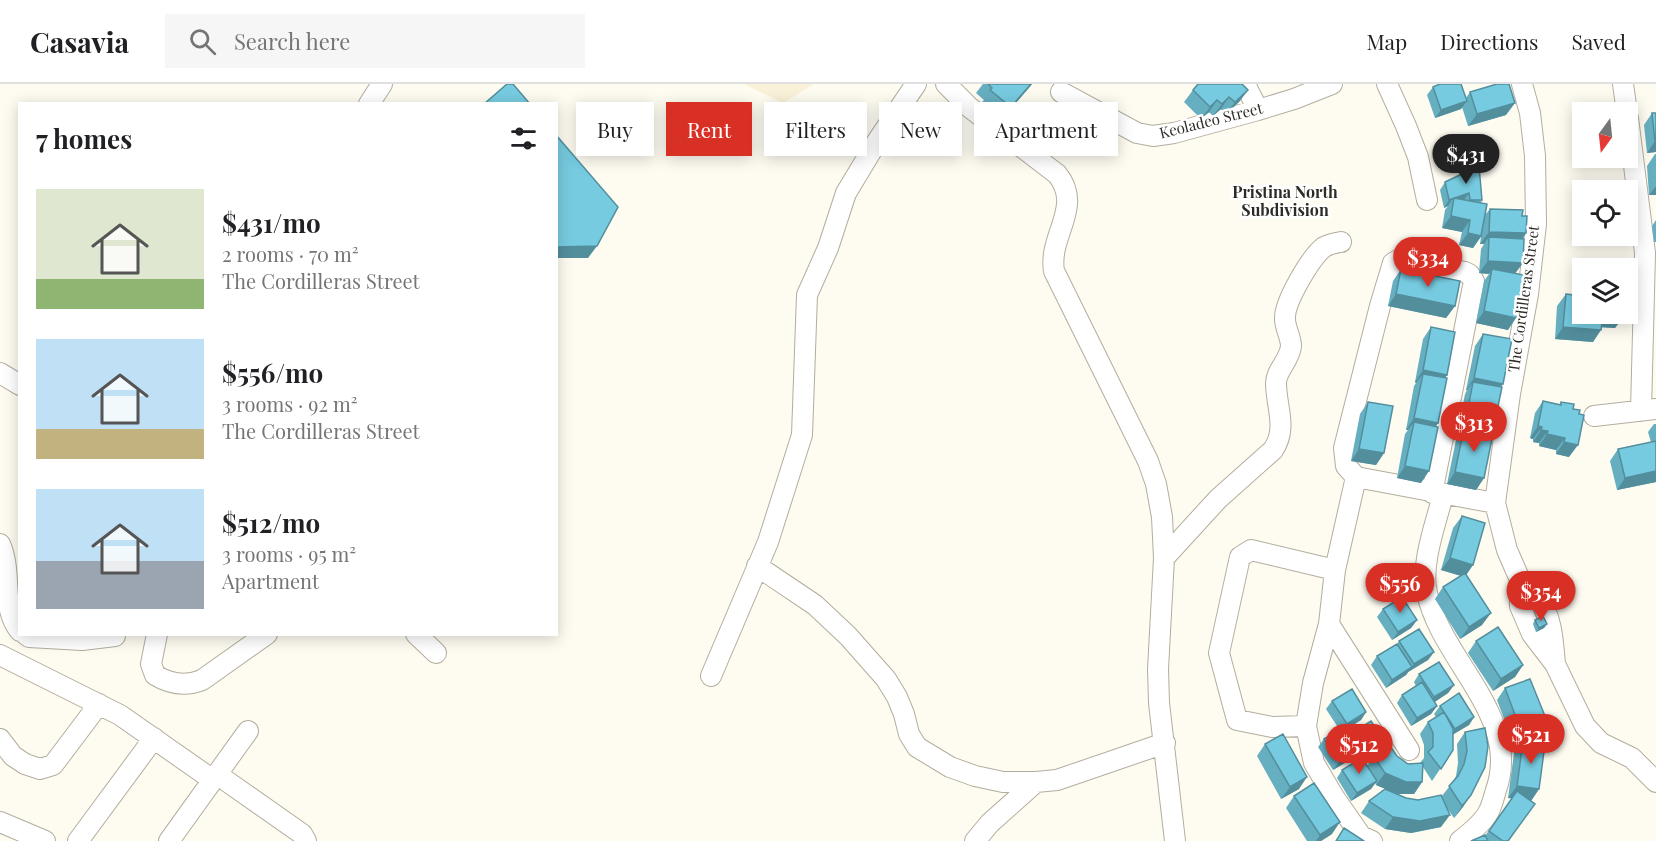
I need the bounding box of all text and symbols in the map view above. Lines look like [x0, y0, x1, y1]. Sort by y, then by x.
search box [165, 14, 585, 68]
text: Casavia [30, 23, 129, 60]
icon: search [186, 25, 219, 58]
text: Search here [234, 26, 350, 56]
text: Map [1366, 27, 1407, 55]
text: Directions [1440, 27, 1538, 55]
text: Saved [1571, 27, 1626, 55]
street label: Keoladeo Street [1157, 97, 1265, 143]
chip: Buy [576, 102, 654, 156]
chip: Rent [666, 102, 752, 156]
chip: Filters [764, 102, 867, 156]
chip: New [879, 102, 962, 156]
chip: Apartment [974, 102, 1118, 156]
north arrow [1572, 102, 1638, 168]
map controls [1572, 102, 1638, 324]
text: 7 homes [36, 121, 132, 156]
icon: filters [507, 122, 540, 155]
pin: $431 [1430, 134, 1502, 185]
text: $431 [1446, 140, 1486, 167]
button: locate [1572, 180, 1638, 246]
district label: Pristina North Subdivision [1232, 181, 1338, 220]
text: $431/mo [222, 205, 321, 240]
icon: home [84, 213, 156, 285]
street label: The Cordilleras Street [1503, 223, 1543, 374]
pin: $334 [1392, 237, 1464, 288]
text: 2 rooms · 70 m² [222, 240, 359, 267]
text: $334 [1407, 243, 1449, 270]
button: layers [1572, 258, 1638, 324]
text: The Cordilleras Street [222, 267, 420, 294]
text: $556/mo [222, 355, 323, 390]
icon: home [84, 363, 156, 435]
text: 3 rooms · 92 m² [222, 390, 358, 417]
pin: $313 [1438, 402, 1510, 453]
text: $313 [1455, 408, 1493, 435]
text: The Cordilleras Street [222, 417, 420, 444]
text: $512/mo [222, 505, 320, 540]
icon: home [84, 513, 156, 585]
text: 3 rooms · 95 m² [222, 540, 356, 567]
pin: $556 [1364, 563, 1436, 614]
text: Apartment [222, 567, 319, 594]
text: $556 [1379, 569, 1421, 596]
pin: $354 [1505, 571, 1577, 622]
text: $354 [1521, 577, 1561, 604]
pin: $521 [1495, 714, 1567, 765]
text: $521 [1512, 720, 1550, 747]
pin: $512 [1323, 724, 1395, 775]
text: $512 [1340, 730, 1378, 757]

